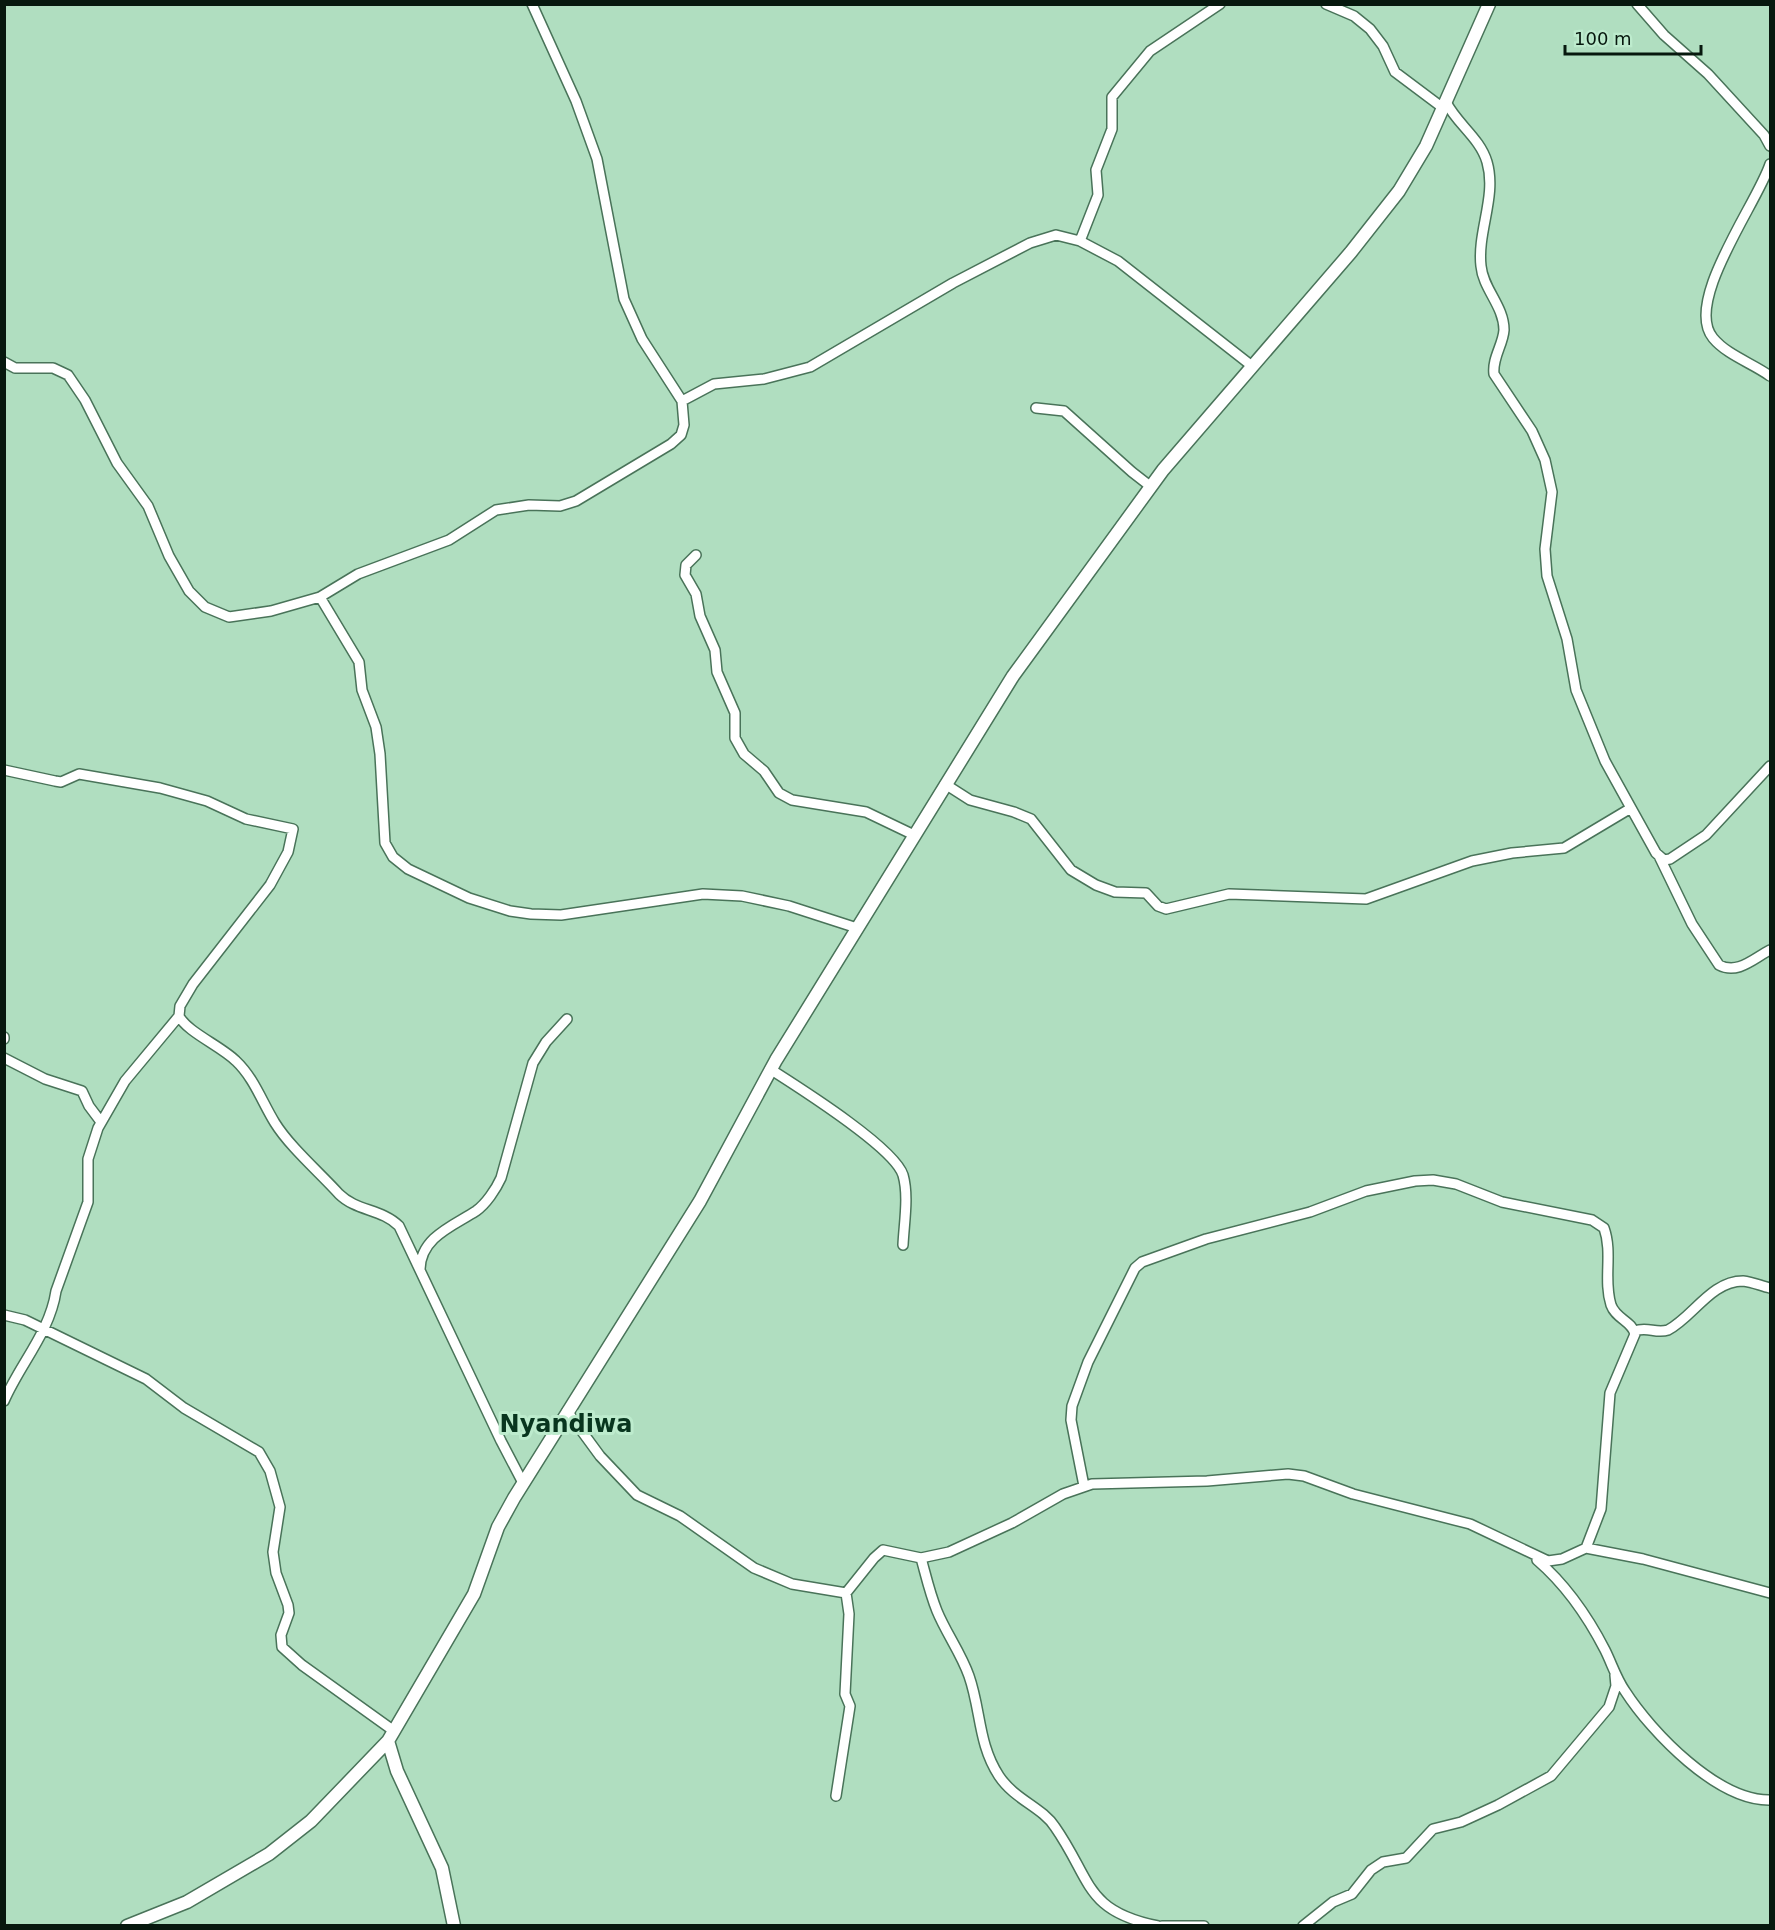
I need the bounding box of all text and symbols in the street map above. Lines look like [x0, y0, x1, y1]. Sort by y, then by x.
scale bar [1565, 18, 1702, 56]
text: 100 m [1574, 28, 1632, 49]
district label: Nyandiwa [500, 1410, 632, 1438]

